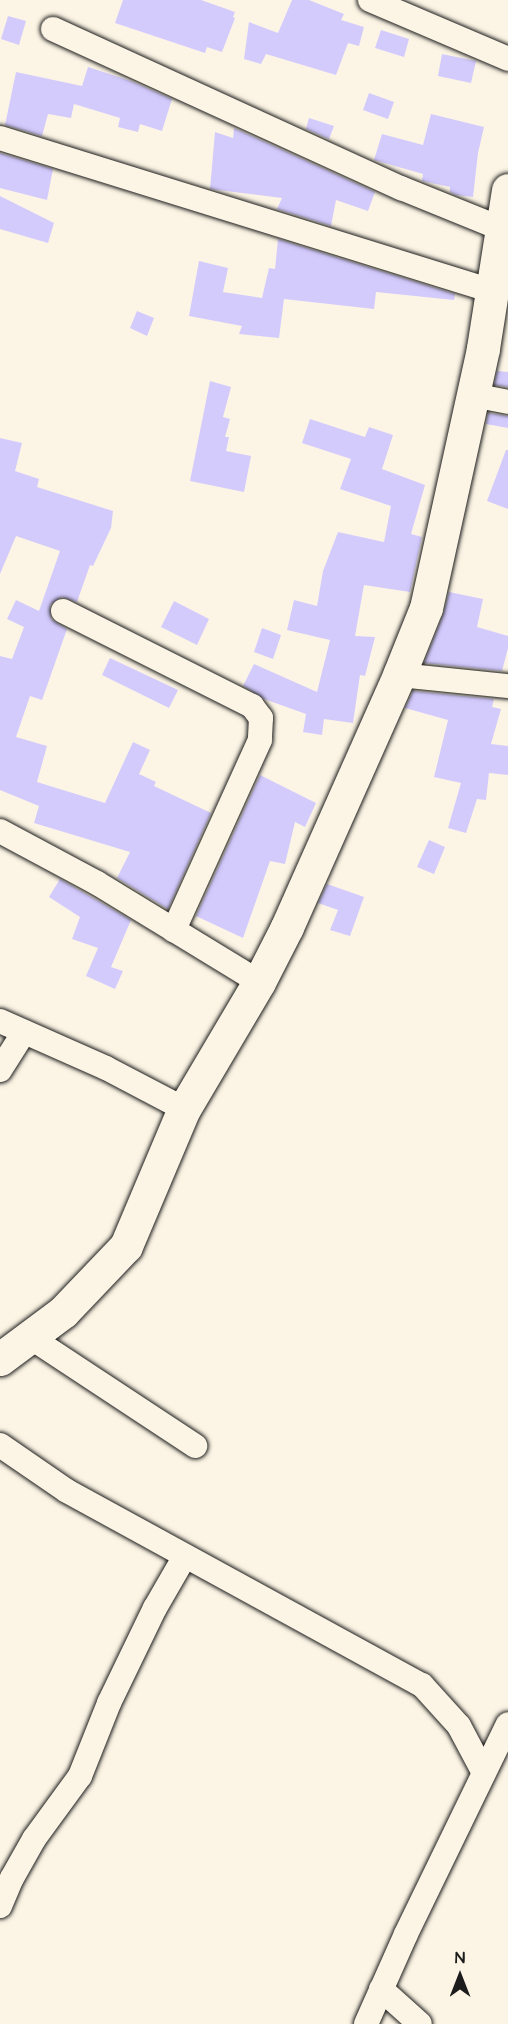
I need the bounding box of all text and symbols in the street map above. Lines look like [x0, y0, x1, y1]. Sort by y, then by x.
north arrow [430, 1946, 490, 2006]
text: N [455, 1947, 465, 1969]

